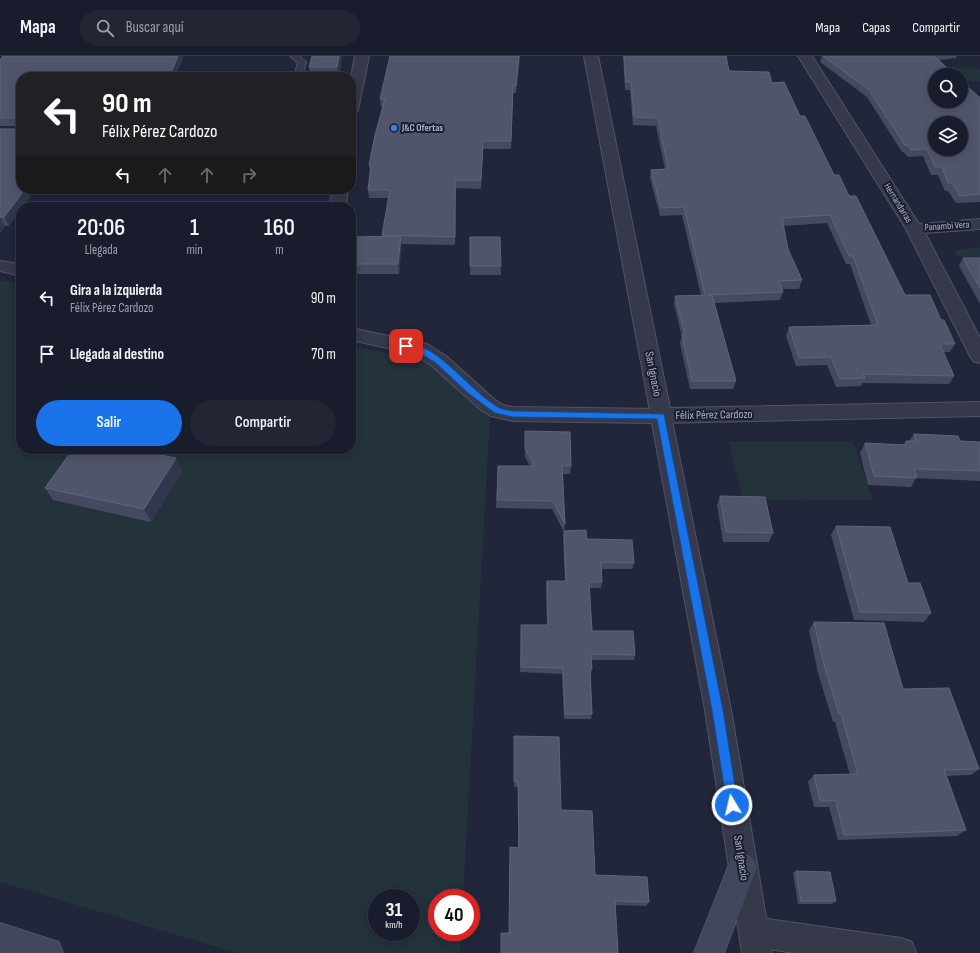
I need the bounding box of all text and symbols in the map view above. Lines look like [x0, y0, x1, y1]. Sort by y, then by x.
search box [80, 10, 360, 46]
text: Mapa [20, 16, 56, 39]
icon: search [94, 17, 116, 39]
text: Buscar aquí [126, 18, 183, 37]
text: Mapa [815, 19, 840, 36]
text: Capas [862, 19, 890, 36]
text: Compartir [912, 19, 960, 36]
map controls [928, 68, 968, 156]
button: search [928, 68, 968, 108]
text: 90 m [102, 87, 152, 120]
icon: left [36, 88, 88, 140]
button: layers [928, 116, 968, 156]
text: Félix Pérez Cardozo [102, 121, 218, 142]
place label: J&C Ofertas [401, 122, 443, 134]
marker: J&C Ofertas [389, 123, 399, 133]
icon: left [112, 164, 134, 186]
icon: ahead [154, 164, 176, 186]
icon: ahead [196, 164, 218, 186]
icon: right [238, 164, 260, 186]
street label: Hernandarias [881, 181, 915, 225]
text: 20:06 [77, 213, 125, 242]
text: 1 [190, 213, 199, 242]
text: 160 [264, 213, 295, 242]
street label: Panambi Vera [924, 218, 970, 234]
text: Llegada [85, 242, 118, 258]
text: min [186, 242, 203, 258]
text: m [275, 242, 284, 258]
text: Gira a la izquierda [70, 281, 162, 300]
icon: left [36, 287, 58, 309]
text: 90 m [311, 289, 336, 308]
text: Félix Pérez Cardozo [70, 300, 153, 316]
pin [389, 329, 423, 363]
icon: arrive [395, 335, 417, 357]
icon: arrive [36, 343, 58, 365]
text: Llegada al destino [70, 345, 164, 364]
text: 70 m [311, 345, 336, 364]
street label: San Ignacio [641, 350, 665, 398]
button: Salir [36, 400, 182, 446]
button: Compartir [190, 400, 336, 446]
street label: Félix Pérez Cardozo [675, 407, 753, 423]
position arrow [711, 784, 753, 826]
street label: San Ignacio [730, 834, 752, 882]
speed limit sign: 40 [428, 889, 480, 941]
text: 31 [386, 898, 402, 922]
text: km/h [385, 919, 403, 931]

